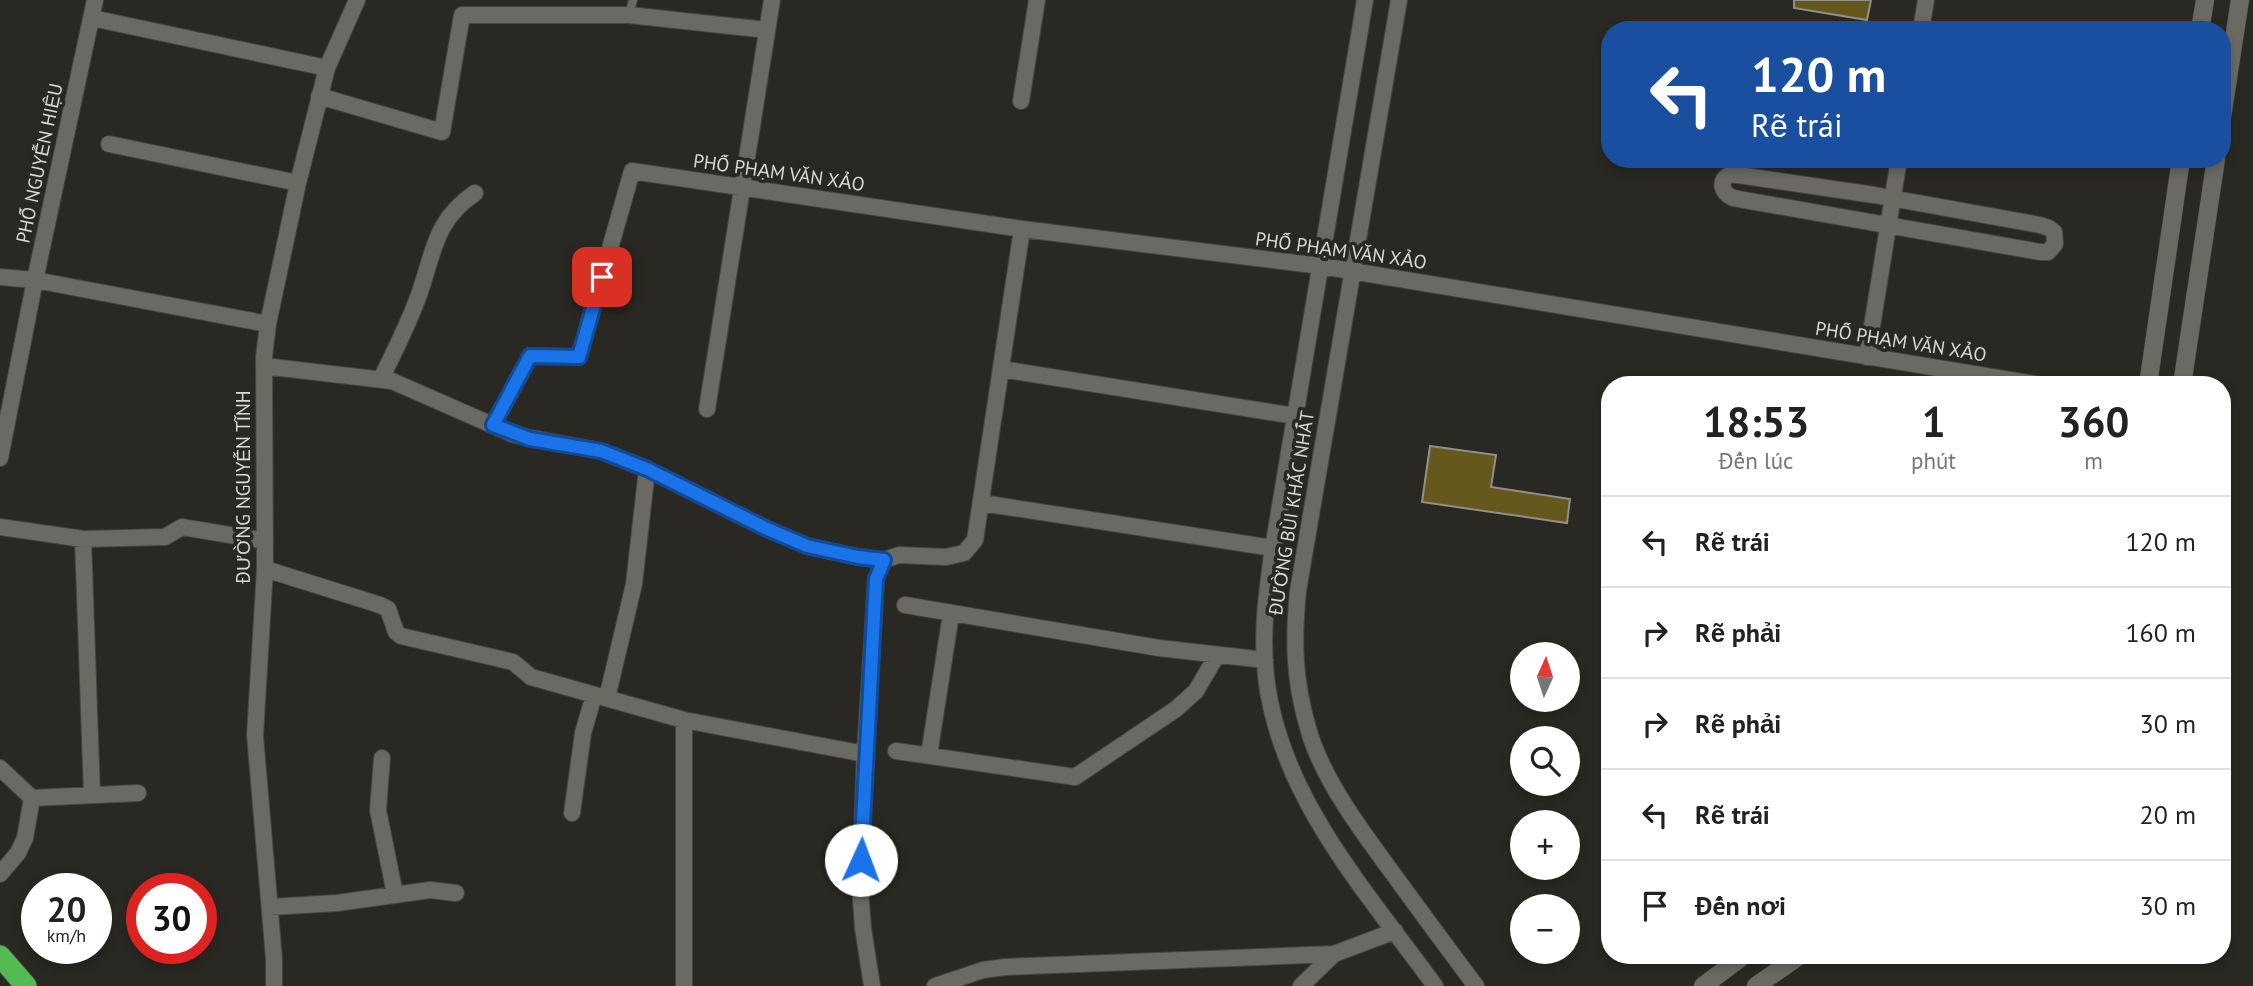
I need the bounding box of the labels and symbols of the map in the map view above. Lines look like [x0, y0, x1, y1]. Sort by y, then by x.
street label: PHỐ NGUYỄN HIỆU [10, 81, 68, 245]
street label: PHỐ PHẠM VĂN XẢO [692, 148, 866, 196]
street label: PHỐ PHẠM VĂN XẢO [1254, 226, 1428, 274]
pin [572, 247, 632, 307]
street label: PHỐ PHẠM VĂN XẢO [1814, 316, 1988, 366]
street label: ĐƯỜNG NGUYỄN TĨNH [231, 390, 255, 585]
street label: ĐƯỜNG BÙI KHẮC NHẤT [1263, 409, 1319, 618]
north arrow [1510, 642, 1580, 712]
position arrow [824, 823, 898, 897]
speed limit sign: 30 [126, 873, 217, 964]

